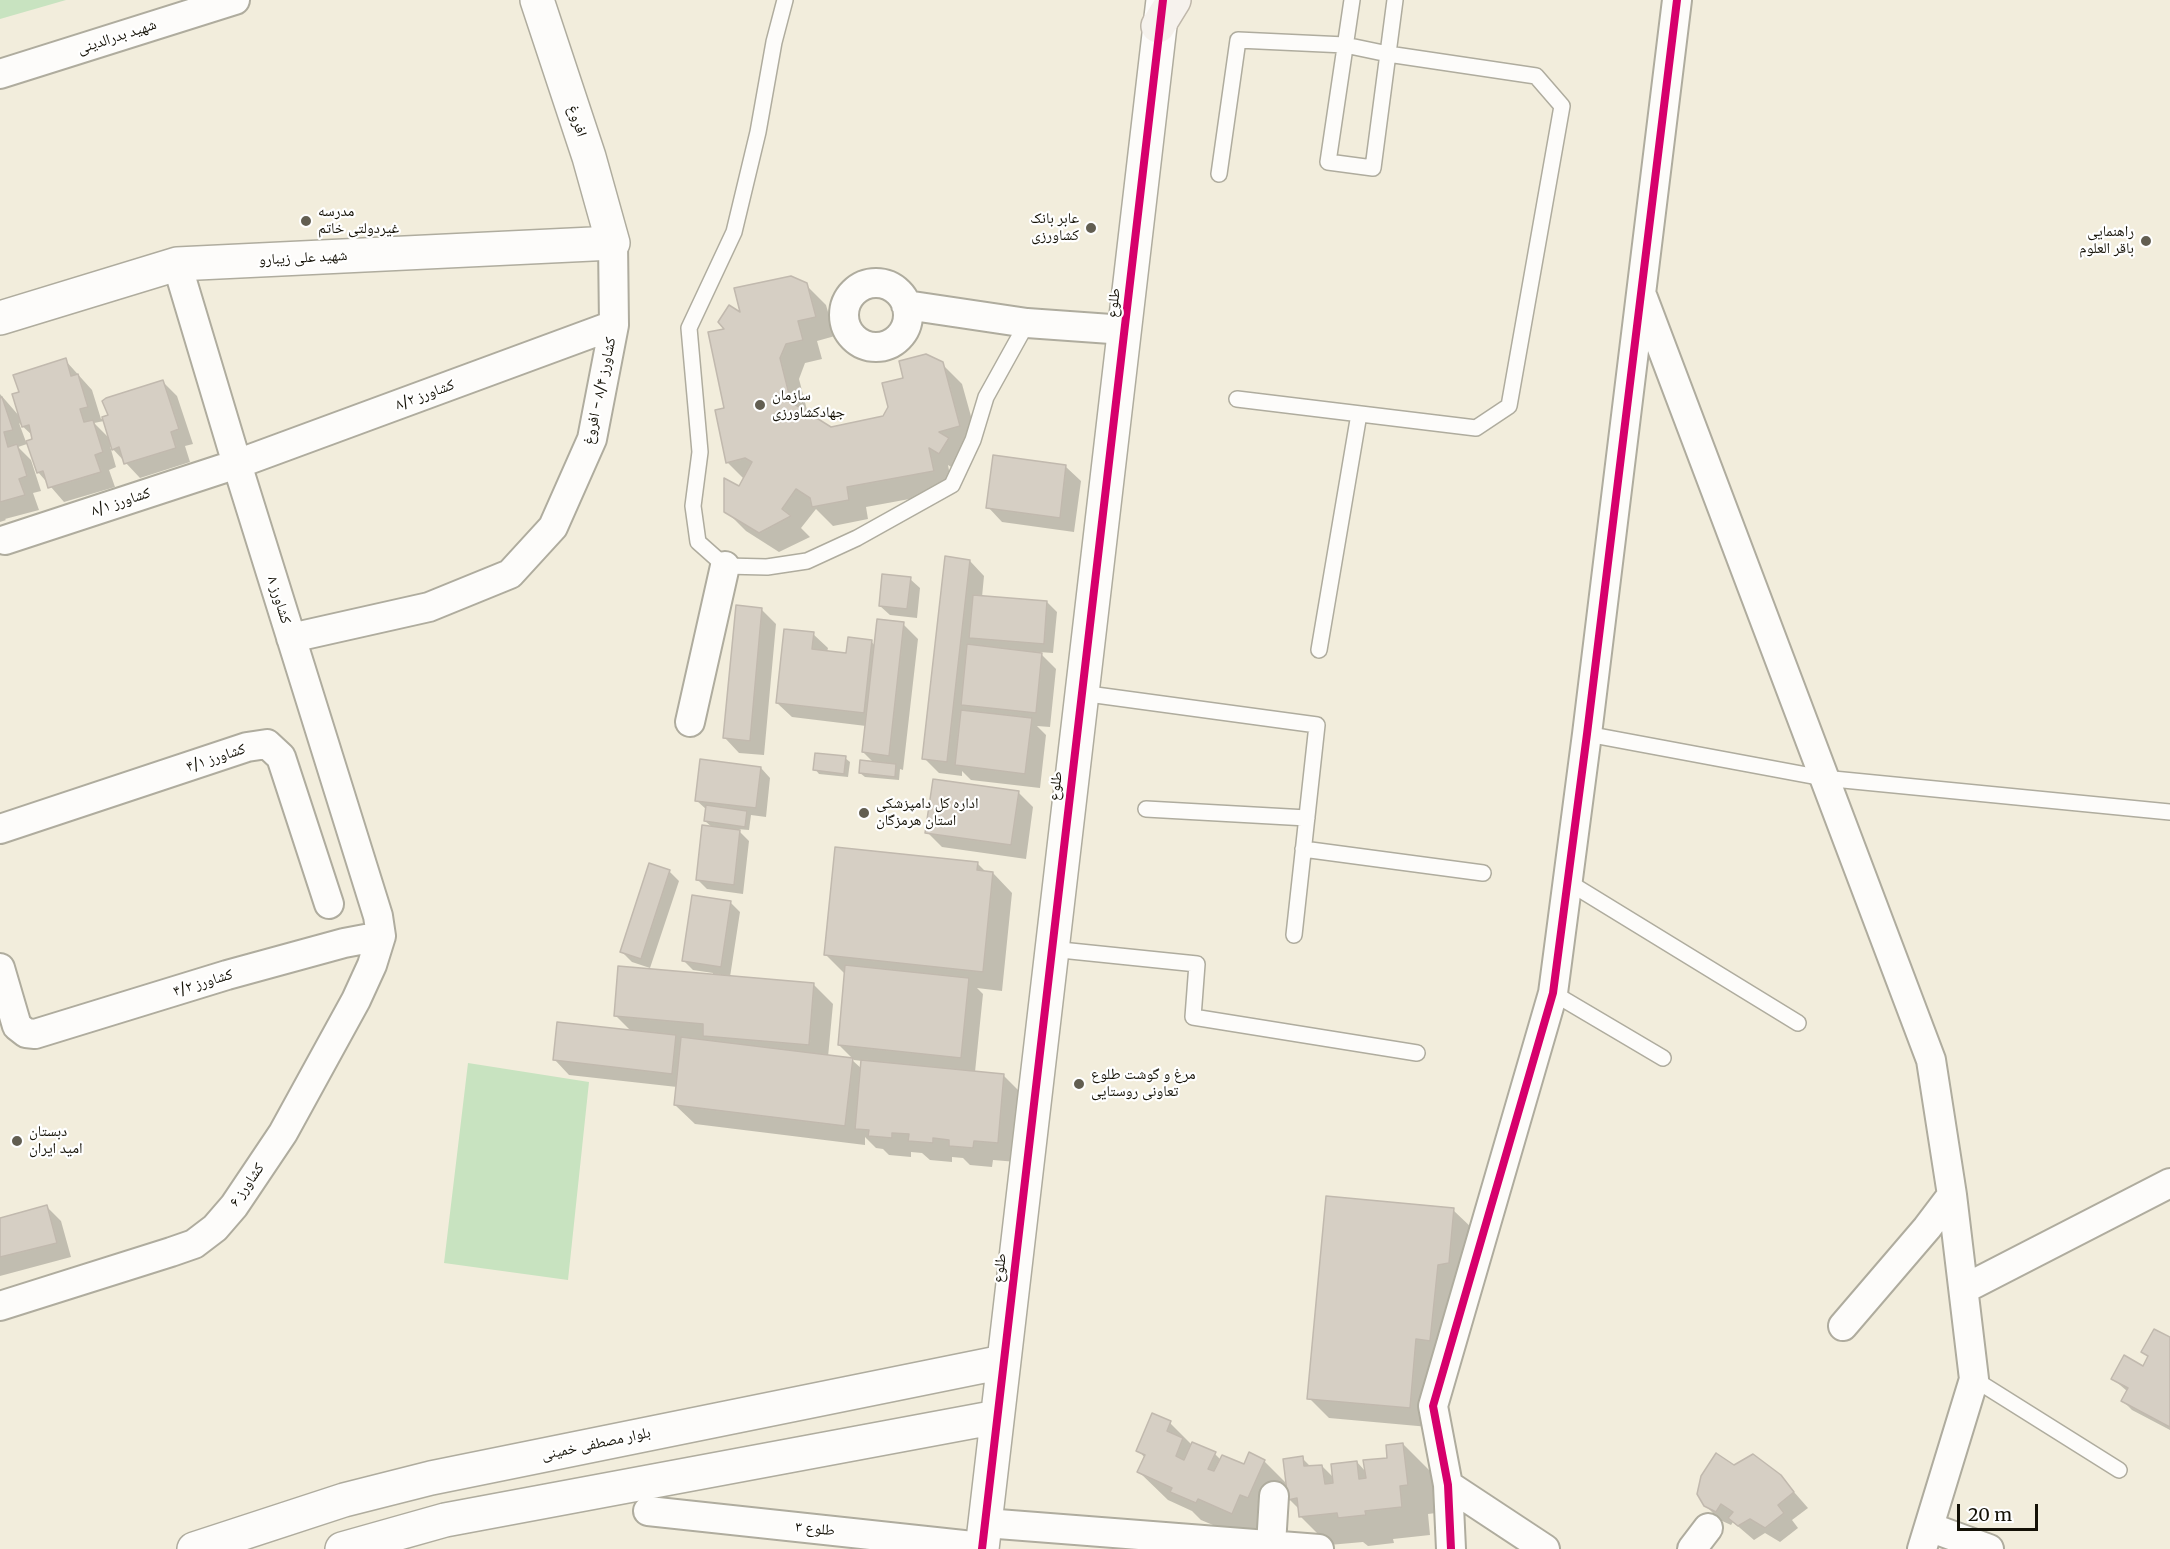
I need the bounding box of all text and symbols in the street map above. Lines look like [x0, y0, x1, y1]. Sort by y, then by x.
street label: شهید بدرالدینی [75, 16, 159, 58]
street label: افروغ [563, 103, 591, 139]
place label: مدرسه غیردولتی خاتم [318, 203, 399, 238]
place label: عابر بانک کشاورزی [1030, 210, 1079, 245]
marker: مدرسه غیردولتی خاتم [299, 214, 313, 228]
marker: عابر بانک کشاورزی [1084, 221, 1098, 235]
place label: راهنمایی باقر العلوم [2079, 223, 2134, 258]
marker: راهنمایی باقر العلوم [2139, 234, 2153, 248]
street label: شهید علی زیبارو [258, 247, 348, 269]
street label: طلوع [1103, 287, 1125, 319]
street label: کشاورز ۸/۴ - افروغ [580, 336, 620, 446]
street label: کشاورز ۸/۲ [393, 376, 457, 414]
place label: سازمان جهادکشاورزی [772, 387, 845, 422]
marker: سازمان جهادکشاورزی [753, 398, 767, 412]
street label: کشاورز ۸/۱ [89, 484, 153, 520]
street label: کشاورز ۸ [263, 574, 295, 626]
street label: کشاورز ۴/۱ [184, 740, 248, 776]
street label: طلوع [1045, 770, 1067, 802]
place label: اداره کل دامپزشکی استان هرمزگان [876, 795, 979, 830]
marker: اداره کل دامپزشکی استان هرمزگان [857, 806, 871, 820]
street label: کشاورز ۴/۲ [171, 965, 235, 1001]
place label: مرغ و گوشت طلوع تعاونی روستایی [1091, 1066, 1196, 1101]
marker: مرغ و گوشت طلوع تعاونی روستایی [1072, 1077, 1086, 1091]
place label: دبستان امید ایران [29, 1123, 83, 1158]
marker: دبستان امید ایران [10, 1134, 24, 1148]
street label: کشاورز ۶ [226, 1160, 268, 1210]
street label: طلوع [989, 1252, 1011, 1284]
street label: بلوار مصطفی خمینی [540, 1424, 652, 1464]
scale bar [1960, 1492, 2041, 1530]
text: 20 m [1968, 1503, 2012, 1526]
street label: طلوع ۳ [794, 1518, 836, 1540]

